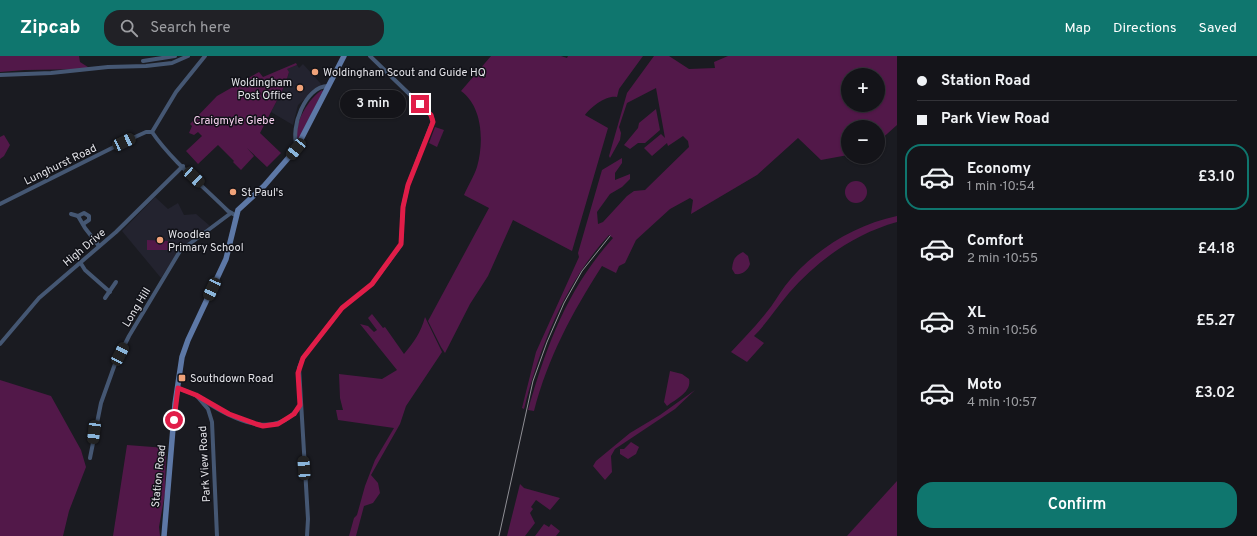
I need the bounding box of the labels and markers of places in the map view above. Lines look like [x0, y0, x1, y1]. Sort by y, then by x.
place label: Woldingham Scout and Guide HQ [323, 66, 486, 80]
marker: Woldingham Scout and Guide HQ [310, 67, 320, 77]
place label: Woldingham Post Office [231, 76, 292, 103]
marker: Woldingham Post Office [295, 83, 305, 93]
place label: St Paul's [241, 186, 283, 200]
marker: St Paul's [228, 187, 238, 197]
place label: Woodlea Primary School [168, 228, 244, 255]
marker: Woodlea Primary School [155, 235, 165, 245]
place label: Southdown Road [190, 372, 273, 386]
marker: Southdown Road [177, 373, 187, 383]

